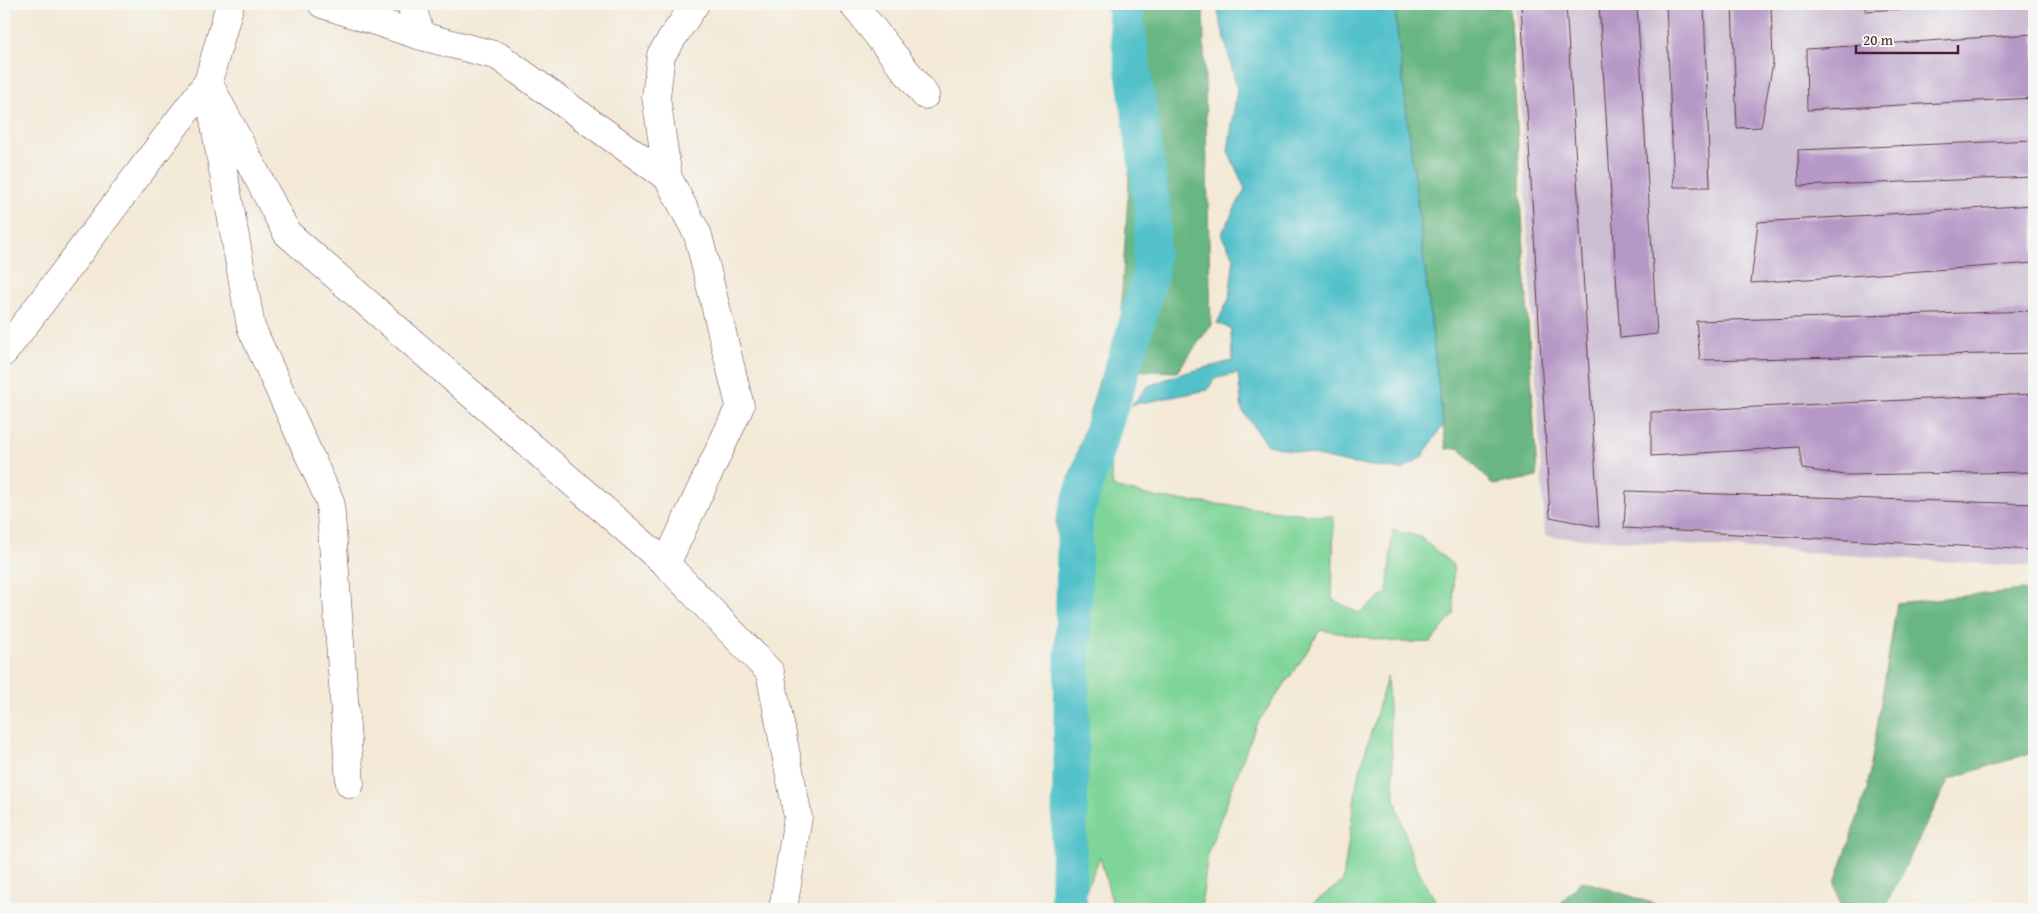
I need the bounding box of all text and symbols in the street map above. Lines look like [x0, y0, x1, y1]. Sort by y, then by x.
scale bar [1856, 22, 1958, 54]
text: 20 m [1863, 29, 1894, 50]

